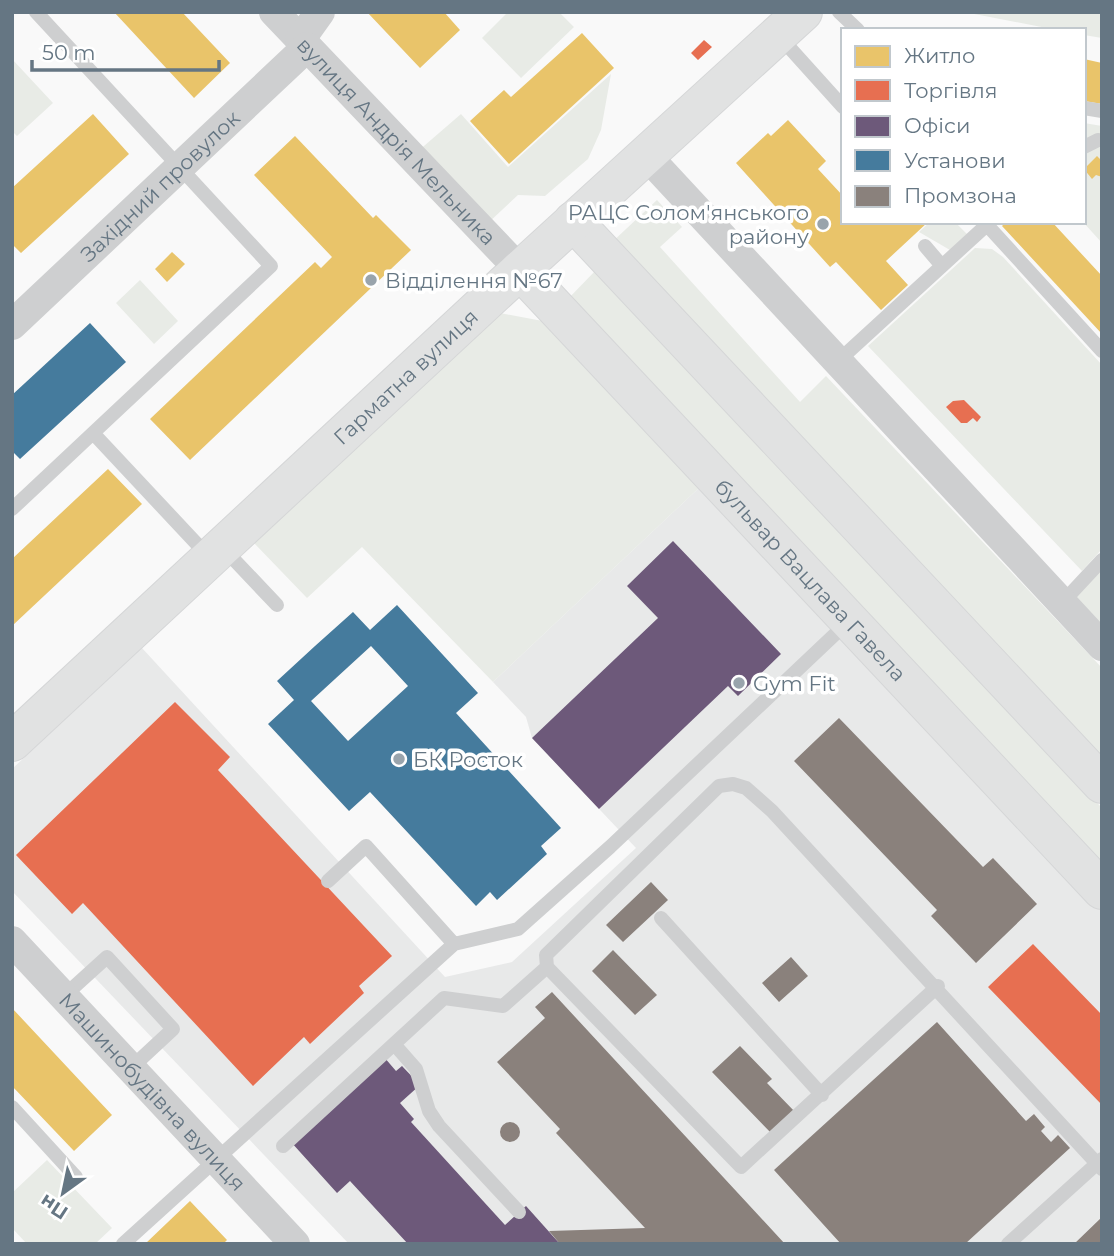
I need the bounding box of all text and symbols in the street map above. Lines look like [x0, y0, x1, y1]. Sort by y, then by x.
scale bar [32, 28, 219, 72]
legend [841, 28, 1086, 224]
street label: вулиця Андрія Мельника [292, 32, 502, 250]
text: 50 m [42, 40, 96, 65]
text: Житло [904, 43, 975, 68]
text: Торгівля [904, 78, 997, 103]
street label: Західний провулок [75, 105, 244, 267]
text: Офіси [904, 113, 970, 138]
text: Установи [904, 148, 1006, 173]
text: Промзона [904, 183, 1017, 208]
place label: РАЦС Солом'янського району [568, 200, 809, 249]
marker: РАЦС Солом'янського району [815, 216, 831, 232]
place label: Відділення №67 [385, 268, 563, 293]
marker: Відділення №67 [363, 272, 379, 288]
street label: Гарматна вулиця [328, 303, 483, 450]
street label: бульвар Вацлава Гавела [710, 474, 912, 686]
place label: Gym Fit [753, 671, 836, 696]
marker: Gym Fit [731, 675, 747, 691]
place label: БК Росток [413, 747, 523, 772]
marker: БК Росток [391, 751, 407, 767]
street label: Машинобудівна вулиця [54, 987, 251, 1196]
north arrow [28, 1158, 98, 1228]
text: Пн [36, 1189, 72, 1224]

